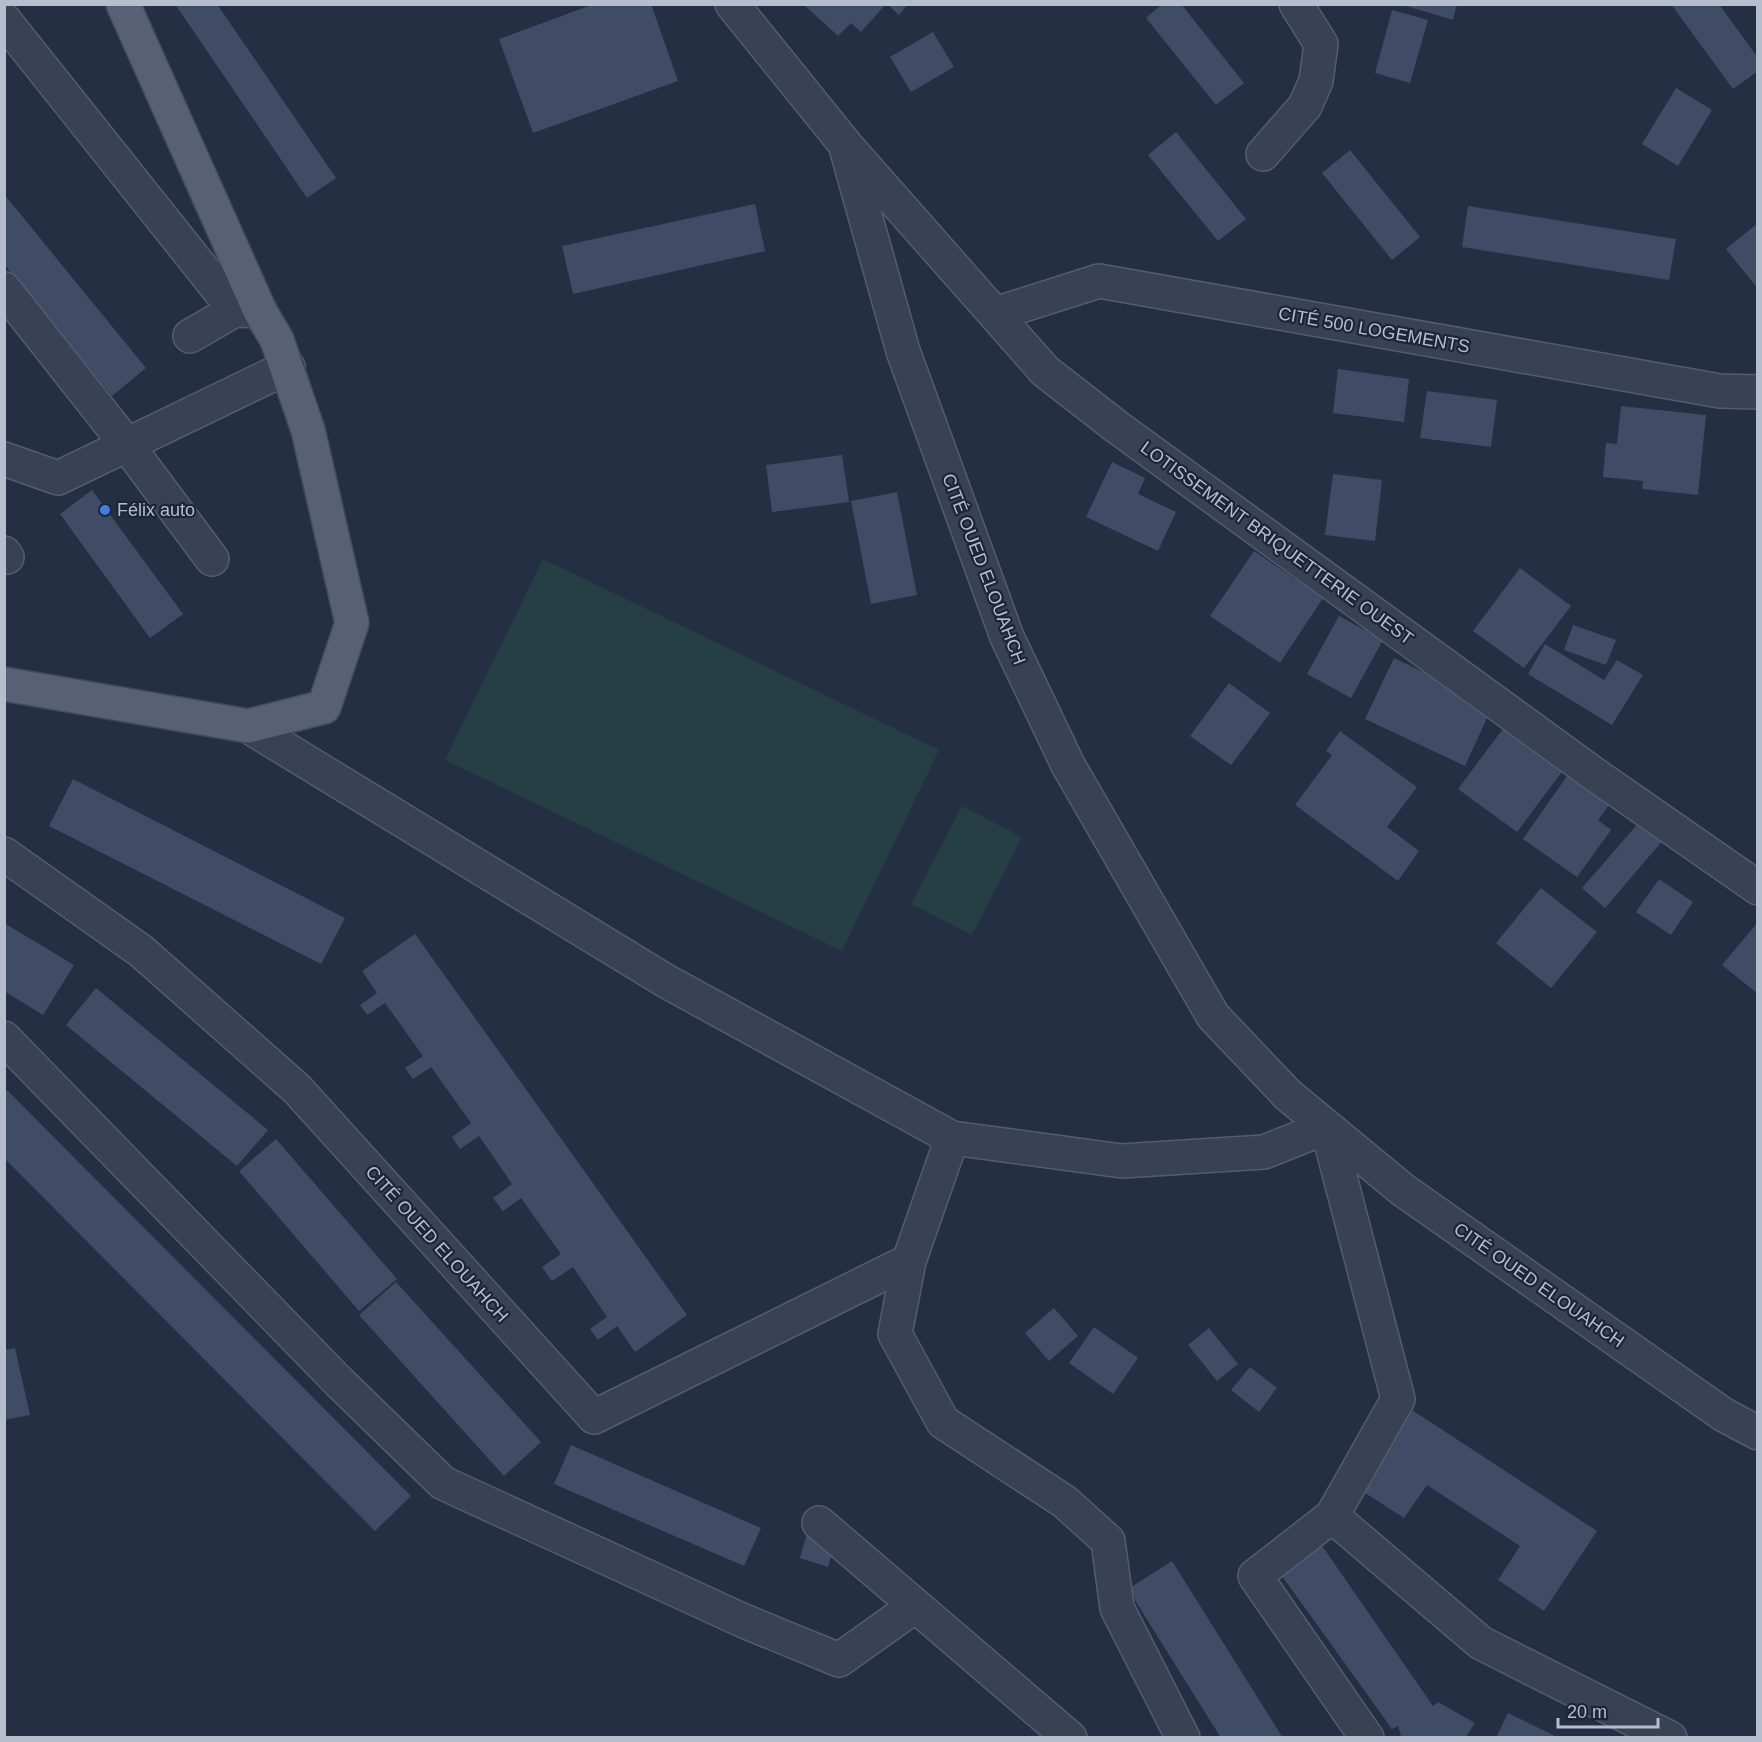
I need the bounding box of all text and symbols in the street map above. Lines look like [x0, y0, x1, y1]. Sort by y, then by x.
street label: CITÉ 500 LOGEMENTS [1277, 303, 1471, 357]
street label: LOTISSEMENT BRIQUETTERIE OUEST [1137, 437, 1417, 649]
street label: CITÉ OUED ELOUAHCH [938, 471, 1030, 667]
place label: Félix auto [117, 500, 195, 520]
marker: Félix auto [98, 503, 112, 517]
street label: CITÉ OUED ELOUAHCH [362, 1162, 512, 1326]
street label: CITÉ OUED ELOUAHCH [1450, 1219, 1628, 1351]
scale bar [1558, 1691, 1658, 1729]
text: 20 m [1567, 1702, 1607, 1722]

